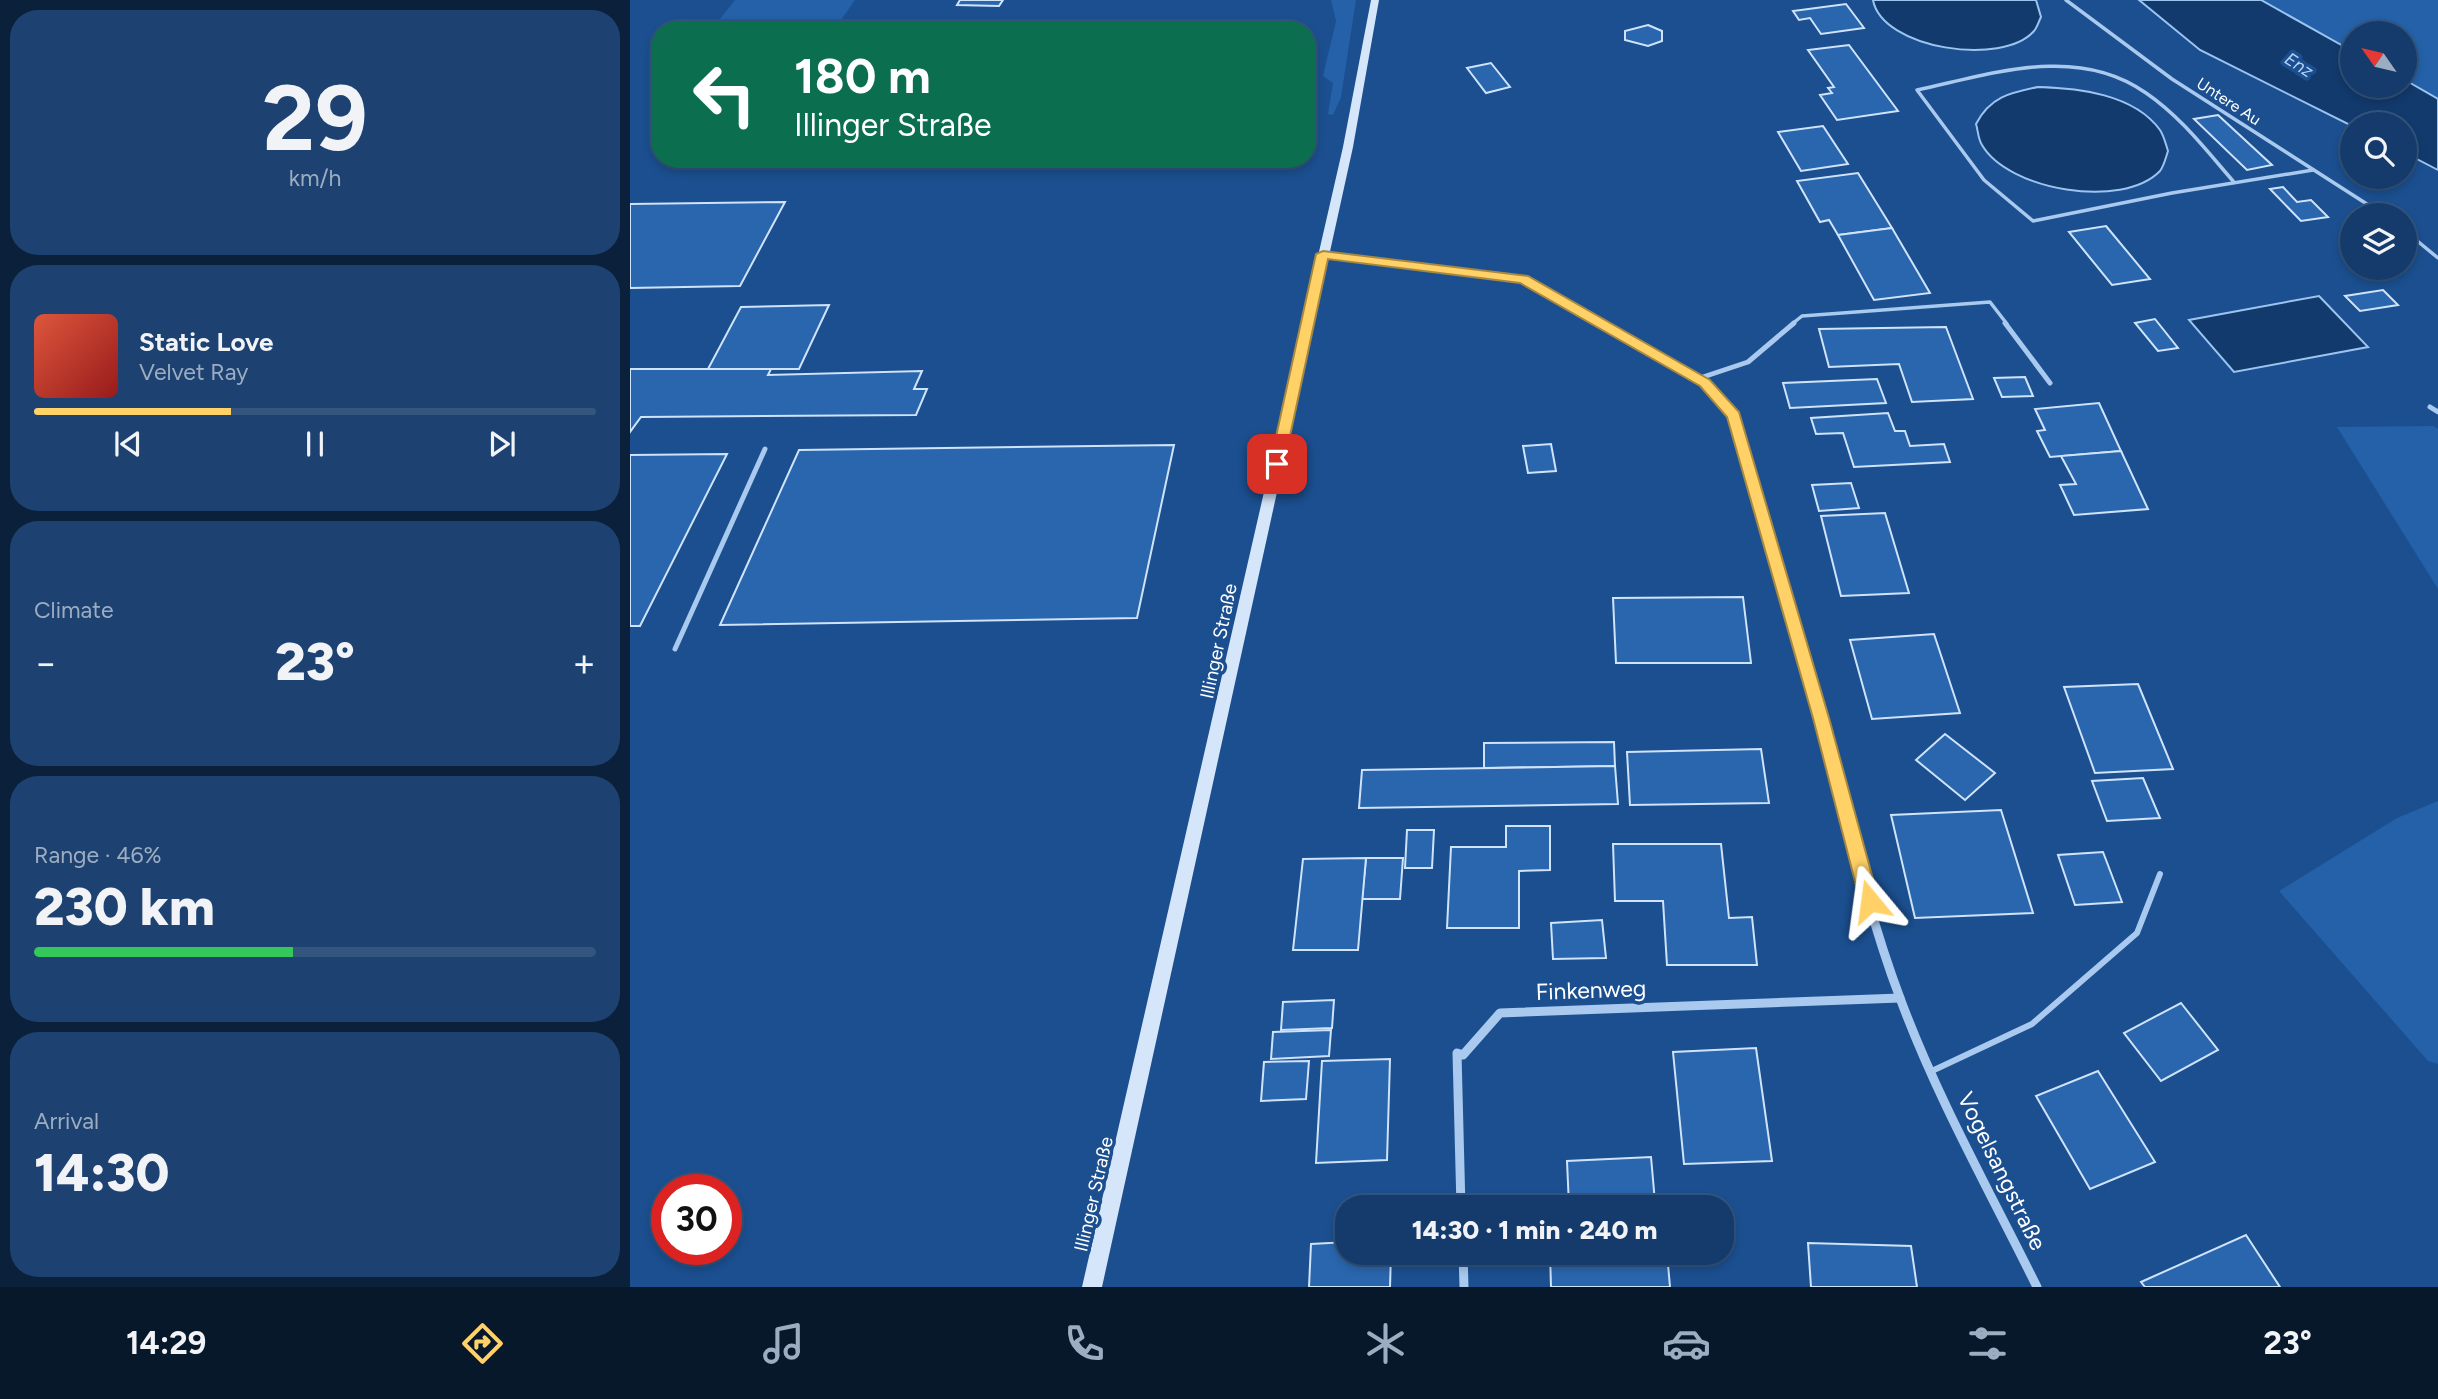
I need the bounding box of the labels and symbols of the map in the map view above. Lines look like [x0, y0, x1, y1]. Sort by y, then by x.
north arrow [2340, 21, 2417, 98]
water label: Enz [2281, 48, 2318, 82]
street label: Untere Au [2193, 74, 2264, 129]
pin [1247, 434, 1307, 494]
street label: Illinger Straße [1195, 581, 1242, 701]
position arrow [1833, 864, 1907, 938]
street label: Finkenweg [1535, 974, 1647, 1006]
street label: Vogelsangstraße [1952, 1087, 2052, 1255]
street label: Illinger Straße [1069, 1134, 1118, 1254]
speed limit sign: 30 [651, 1174, 742, 1265]

